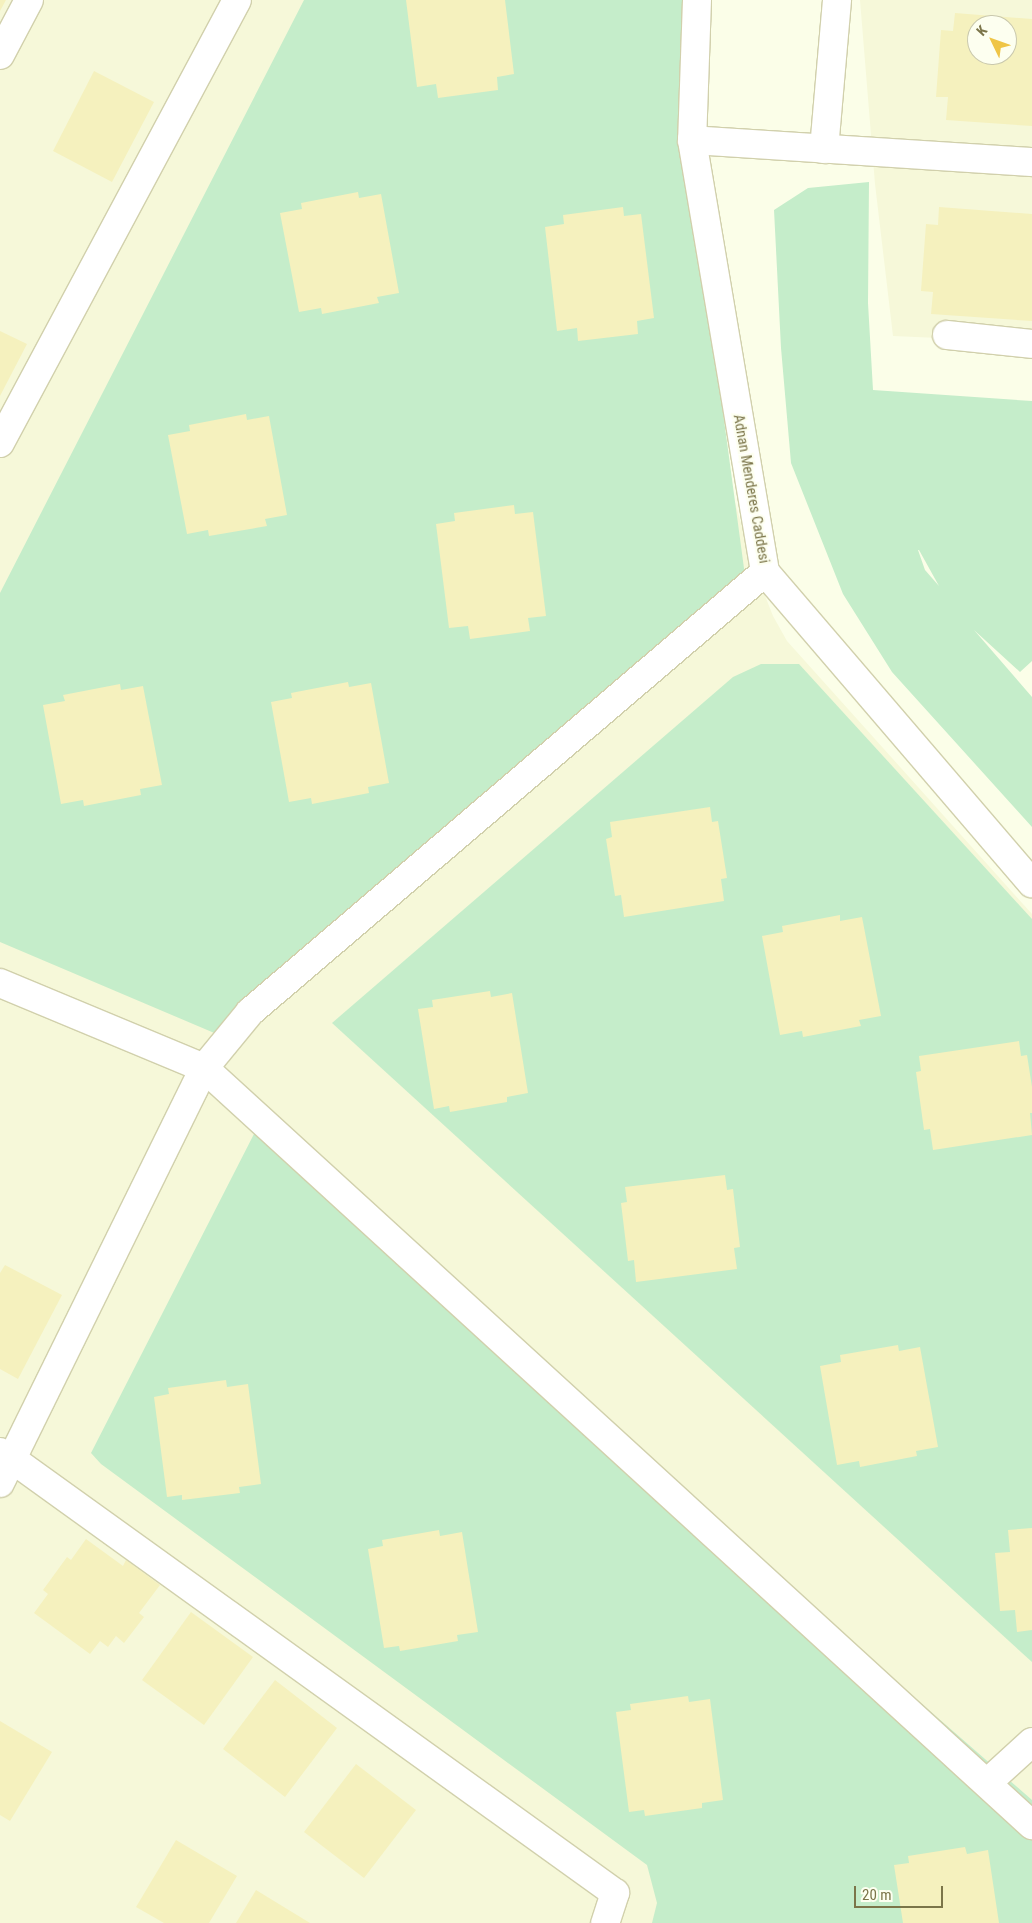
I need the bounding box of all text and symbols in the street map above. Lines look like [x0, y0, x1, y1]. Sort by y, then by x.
north arrow [967, 15, 1017, 65]
text: K [973, 22, 990, 39]
street label: Adnan Menderes Caddesi [729, 413, 773, 565]
scale bar [857, 1876, 946, 1908]
text: 20 m [862, 1886, 892, 1904]

